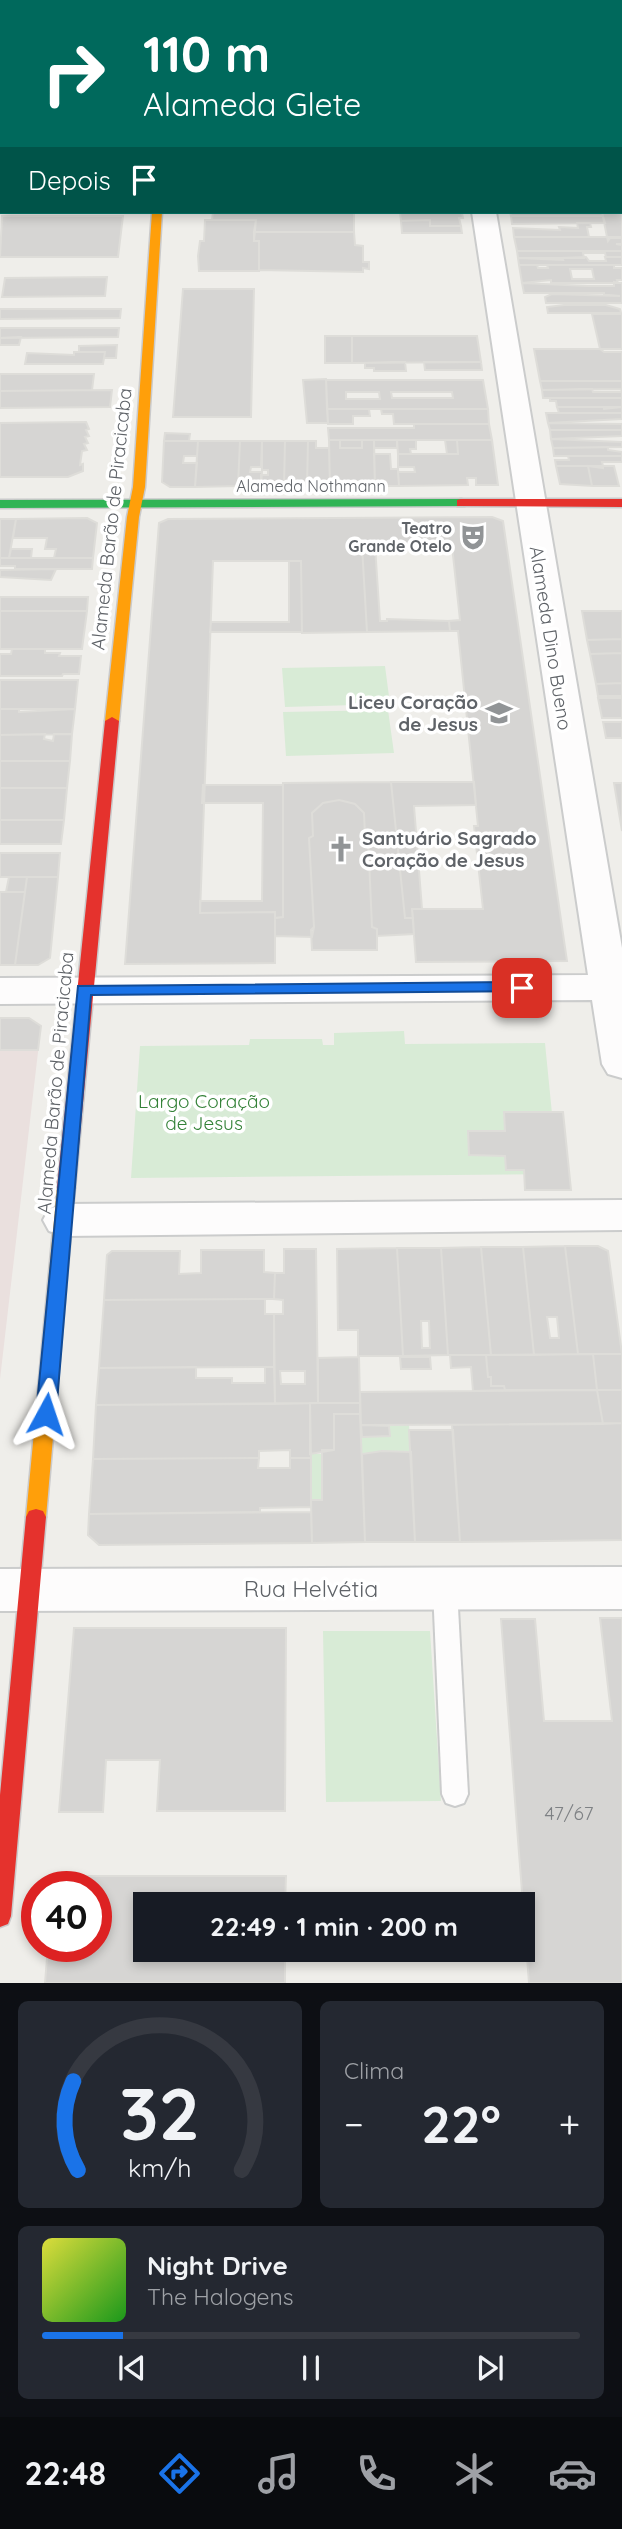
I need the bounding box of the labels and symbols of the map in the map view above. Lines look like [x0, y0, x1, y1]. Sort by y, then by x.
street label: Alameda Barão de Piracicaba [85, 387, 137, 651]
street label: Alameda Nothmann [236, 476, 386, 496]
place label: Teatro Grande Otelo [348, 518, 452, 556]
theatre icon: Teatro Grande Otelo [458, 522, 488, 552]
street label: Alameda Dino Bueno [525, 544, 577, 732]
place label: Liceu Coração de Jesus [348, 690, 478, 736]
school or university icon: Liceu Coração de Jesus [484, 698, 514, 728]
place label: Santuário Sagrado Coração de Jesus [362, 826, 537, 872]
church icon: Santuário Sagrado Coração de Jesus [326, 834, 356, 864]
street label: Alameda Barão de Piracicaba [32, 951, 78, 1215]
pin [492, 958, 552, 1018]
park label: Largo Coração de Jesus [138, 1089, 270, 1135]
position arrow [9, 1377, 83, 1451]
street label: Rua Helvétia [244, 1574, 378, 1603]
house number: 47/67 [544, 1801, 594, 1825]
speed limit sign: 40 [21, 1871, 112, 1962]

